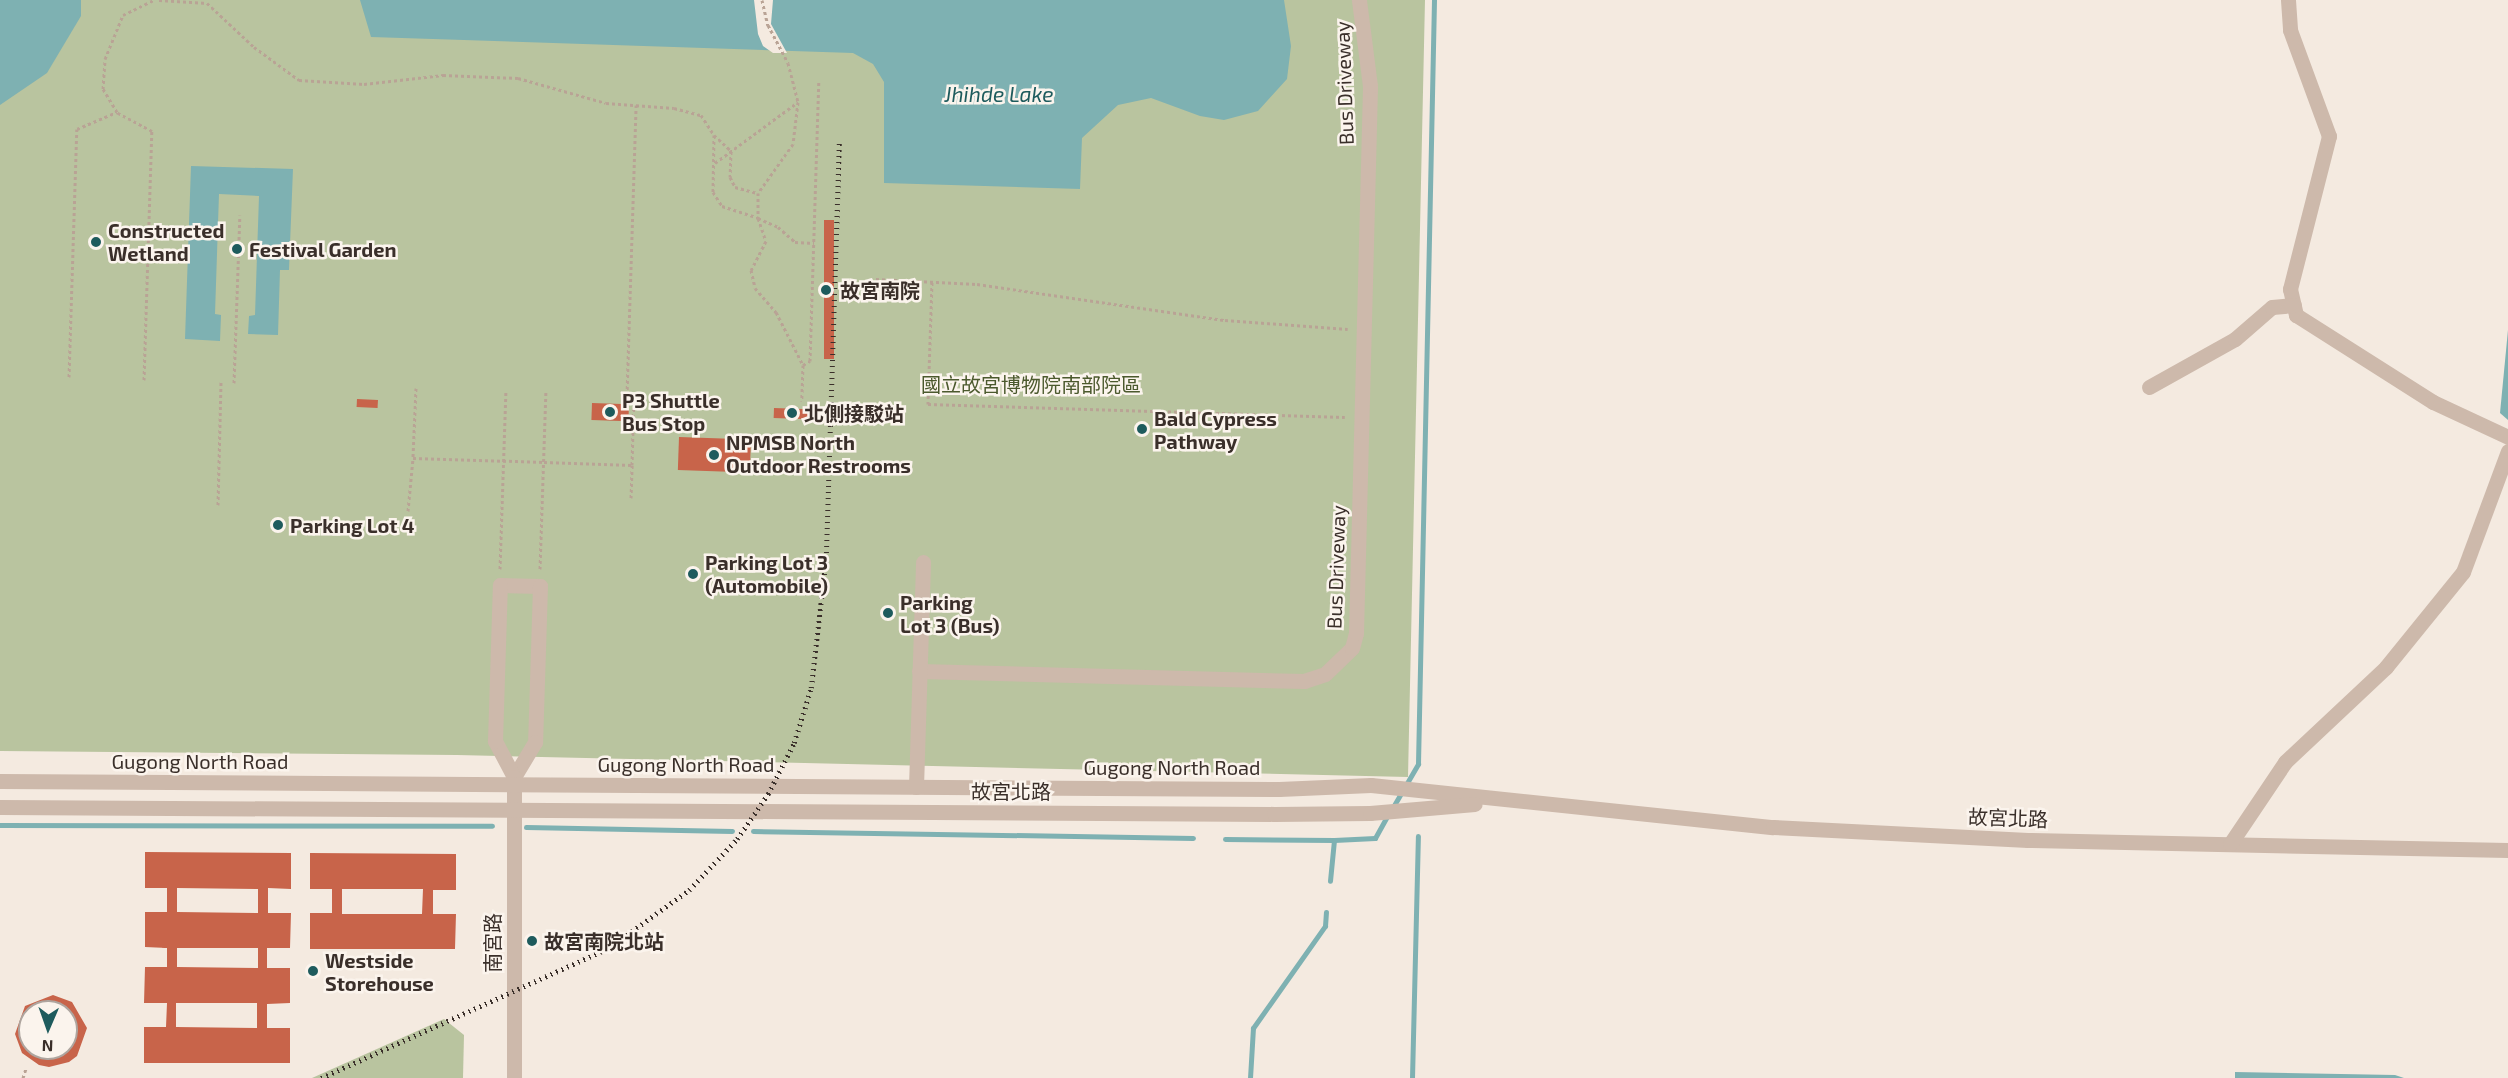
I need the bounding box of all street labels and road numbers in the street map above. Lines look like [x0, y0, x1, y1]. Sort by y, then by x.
street label: Bus Driveway [1330, 21, 1358, 145]
street label: Bus Driveway [1322, 505, 1350, 629]
street label: Gugong North Road [112, 749, 288, 773]
street label: Gugong North Road [598, 752, 774, 776]
street label: Gugong North Road [1084, 755, 1260, 779]
street label: 故宮北路 [971, 779, 1051, 803]
street label: 故宮北路 [1968, 805, 2048, 831]
street label: 南宮路 [480, 913, 504, 973]

